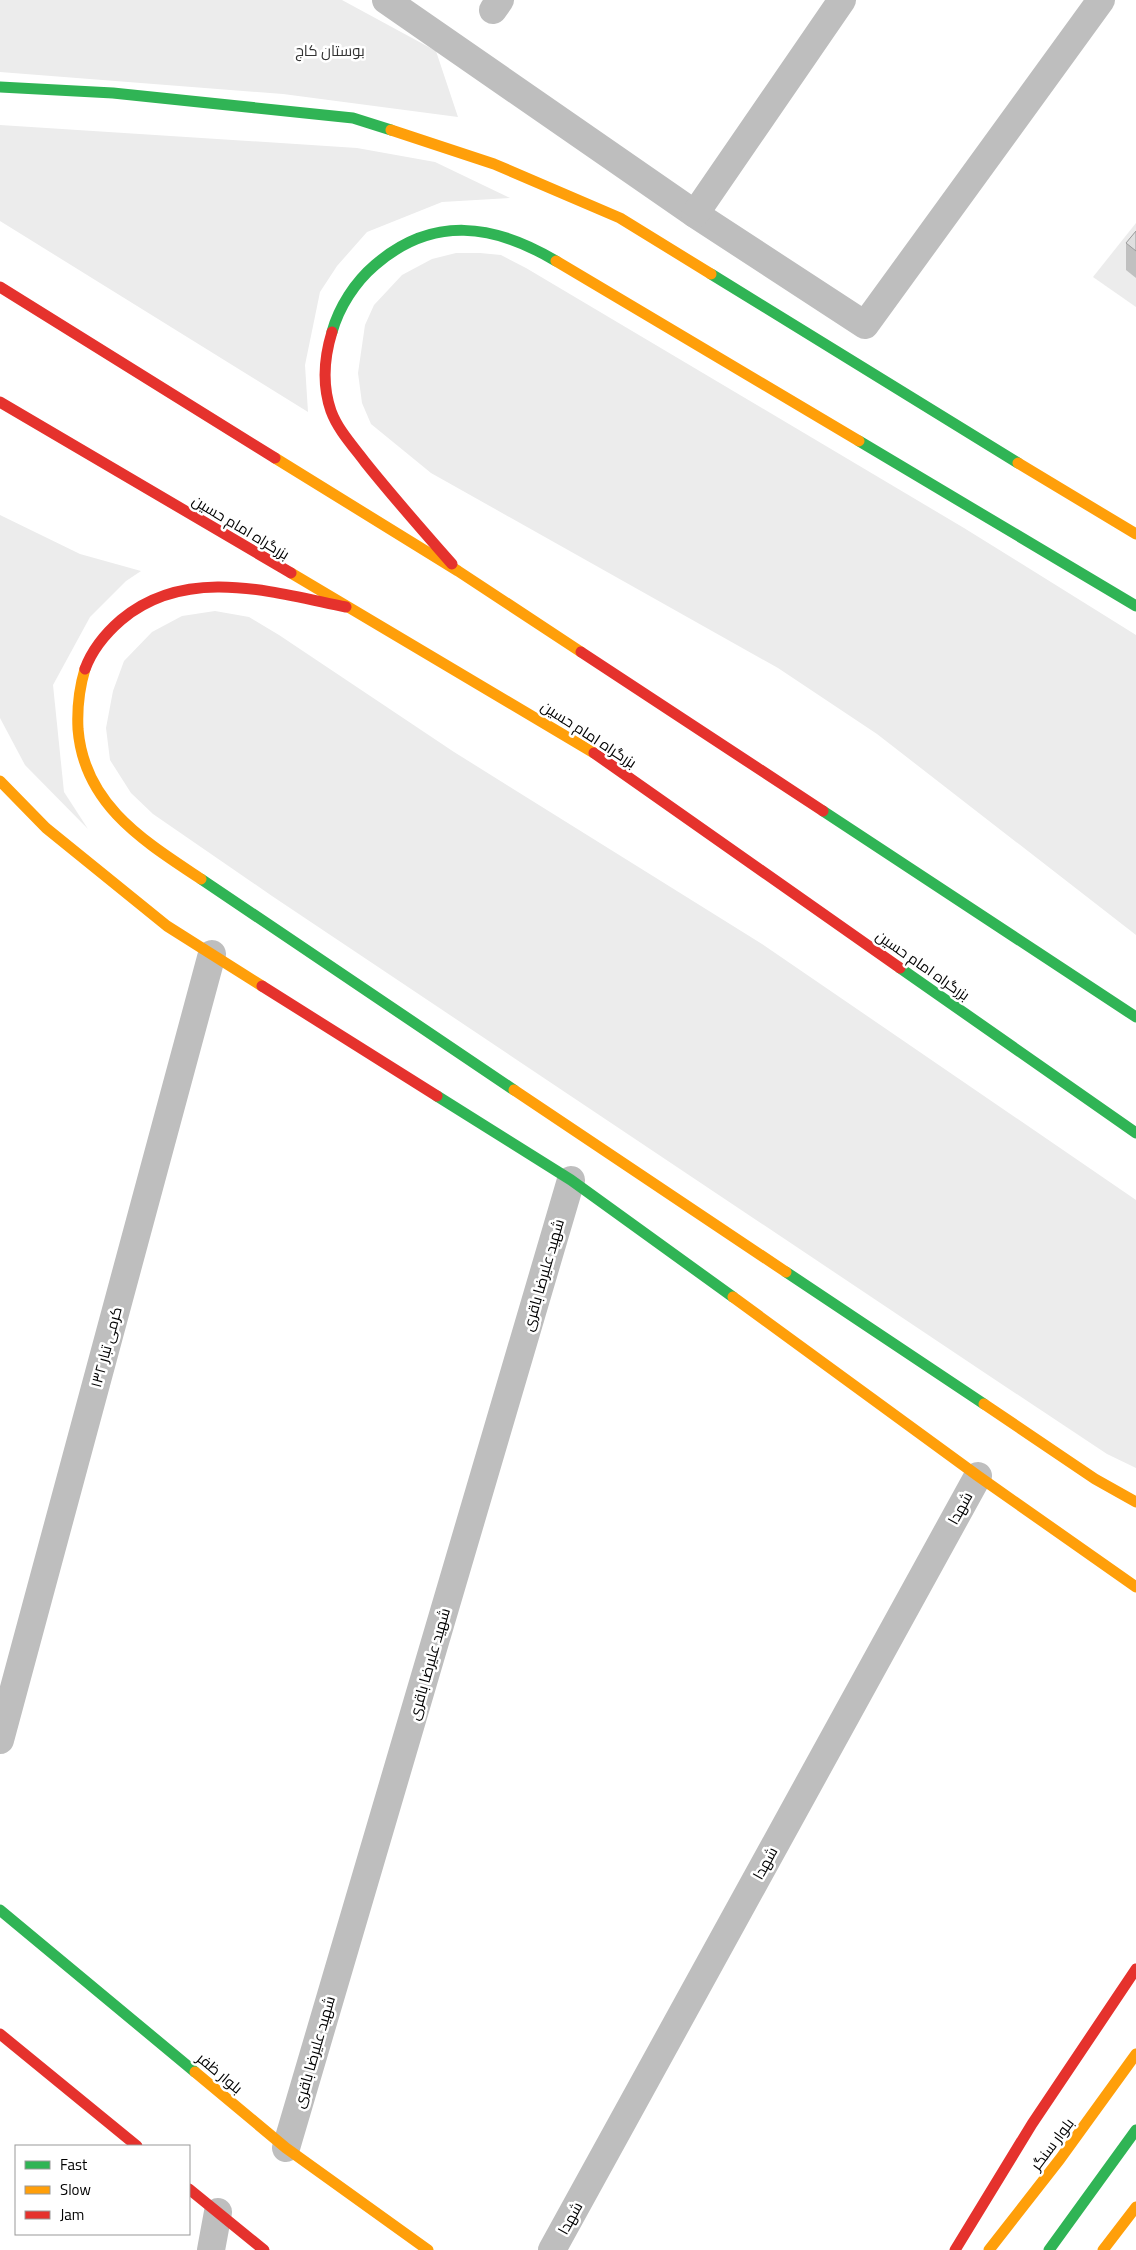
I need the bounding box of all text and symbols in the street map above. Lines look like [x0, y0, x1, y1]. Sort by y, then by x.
park label: بوستان کاج [295, 39, 365, 62]
street label: بزرگراه امام حسین [188, 489, 294, 565]
street label: بزرگراه امام حسین [537, 694, 641, 774]
street label: بزرگراه امام حسین [871, 924, 975, 1006]
street label: شهید علیرضا باقری [516, 1216, 570, 1334]
street label: کرمی تبار ۱۳۲ [84, 1304, 128, 1390]
street label: شهدا [942, 1487, 978, 1529]
street label: شهید علیرضا باقری [402, 1605, 456, 1723]
street label: شهدا [747, 1842, 783, 1884]
street label: شهید علیرضا باقری [287, 1993, 341, 2111]
street label: بلوار ظفر [191, 2046, 248, 2099]
street label: بلوار سنگر [1024, 2113, 1079, 2176]
legend [15, 2145, 190, 2235]
text: Fast [60, 2153, 88, 2176]
text: Slow [60, 2178, 91, 2201]
street label: شهدا [552, 2197, 588, 2239]
text: Jam [60, 2203, 84, 2226]

